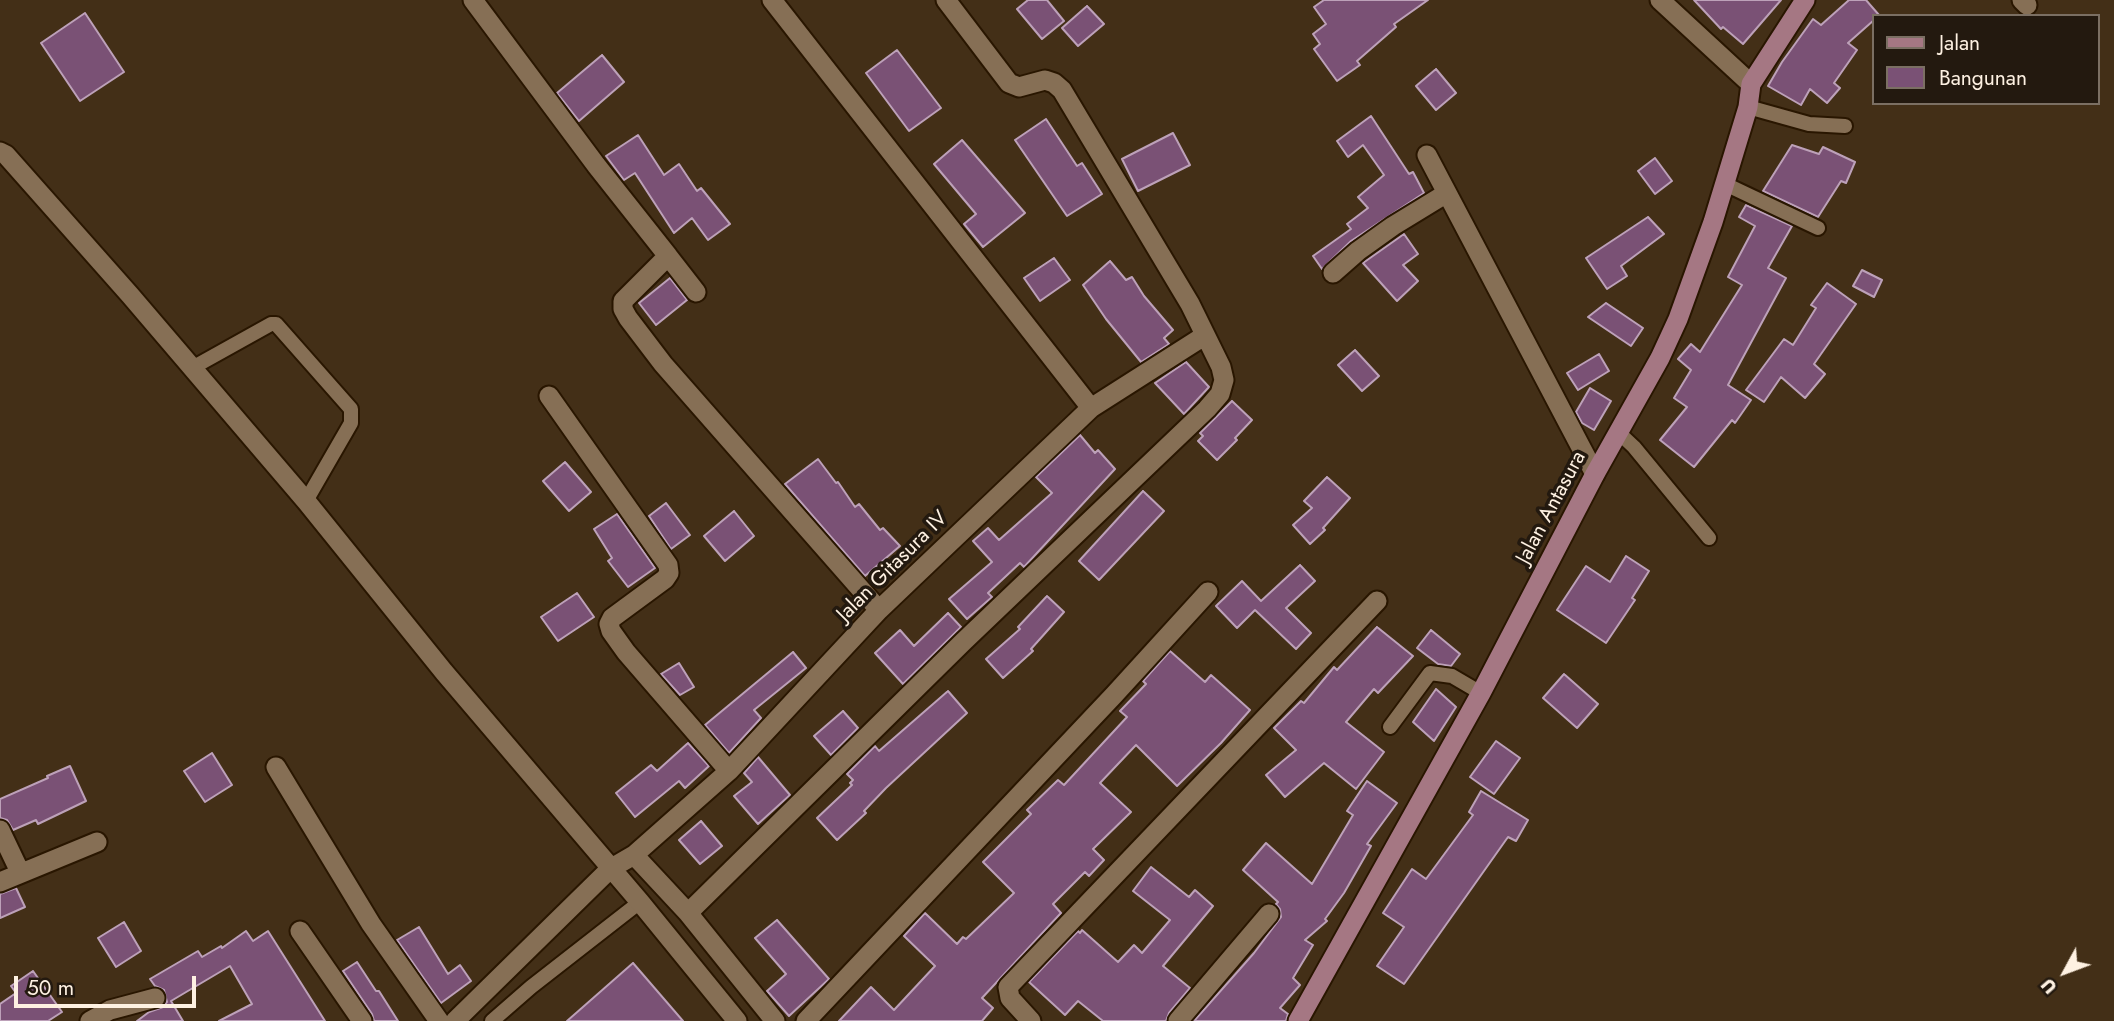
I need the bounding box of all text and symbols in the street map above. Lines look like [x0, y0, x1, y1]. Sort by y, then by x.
legend [1872, 14, 2100, 105]
text: Jalan [1939, 28, 1980, 58]
text: Bangunan [1939, 63, 2027, 93]
street label: Jalan Antasura [1512, 447, 1592, 569]
street label: Jalan Gitasura IV [832, 506, 954, 628]
north arrow [2030, 937, 2100, 1007]
scale bar [18, 962, 200, 1006]
text: U [2034, 972, 2063, 1000]
text: 50 m [27, 973, 74, 1003]

